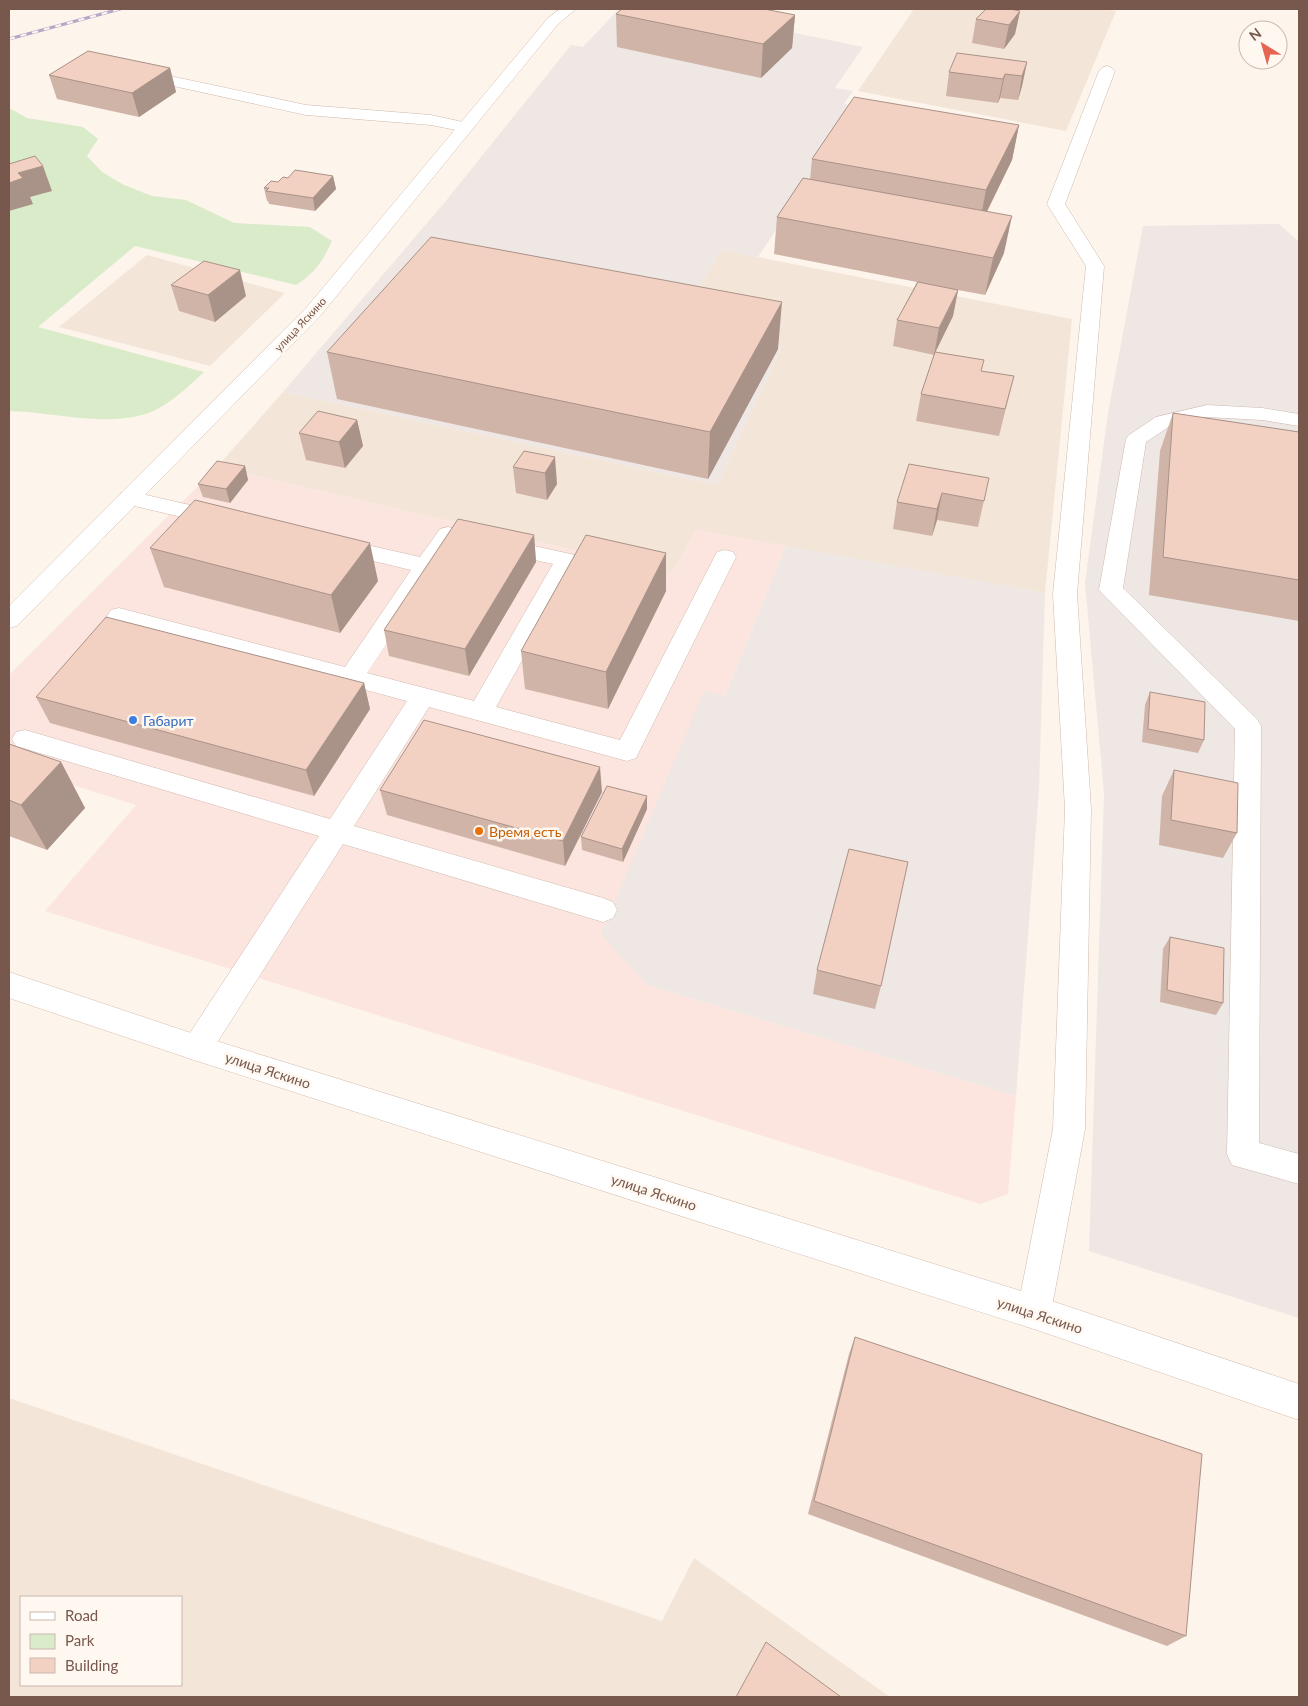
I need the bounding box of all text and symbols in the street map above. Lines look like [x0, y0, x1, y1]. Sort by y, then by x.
north arrow [1238, 20, 1288, 70]
text: N [1245, 24, 1264, 44]
street label: улица Яскино [271, 294, 329, 354]
place label: Габарит [143, 712, 194, 729]
marker: Габарит [127, 714, 139, 726]
place label: Время есть [489, 823, 562, 840]
marker: Время есть [473, 825, 485, 837]
street label: улица Яскино [223, 1048, 313, 1092]
street label: улица Яскино [609, 1170, 699, 1214]
street label: улица Яскино [995, 1293, 1085, 1337]
legend [20, 1596, 182, 1686]
text: Road [65, 1606, 98, 1624]
text: Park [65, 1631, 95, 1649]
text: Building [65, 1656, 118, 1674]

